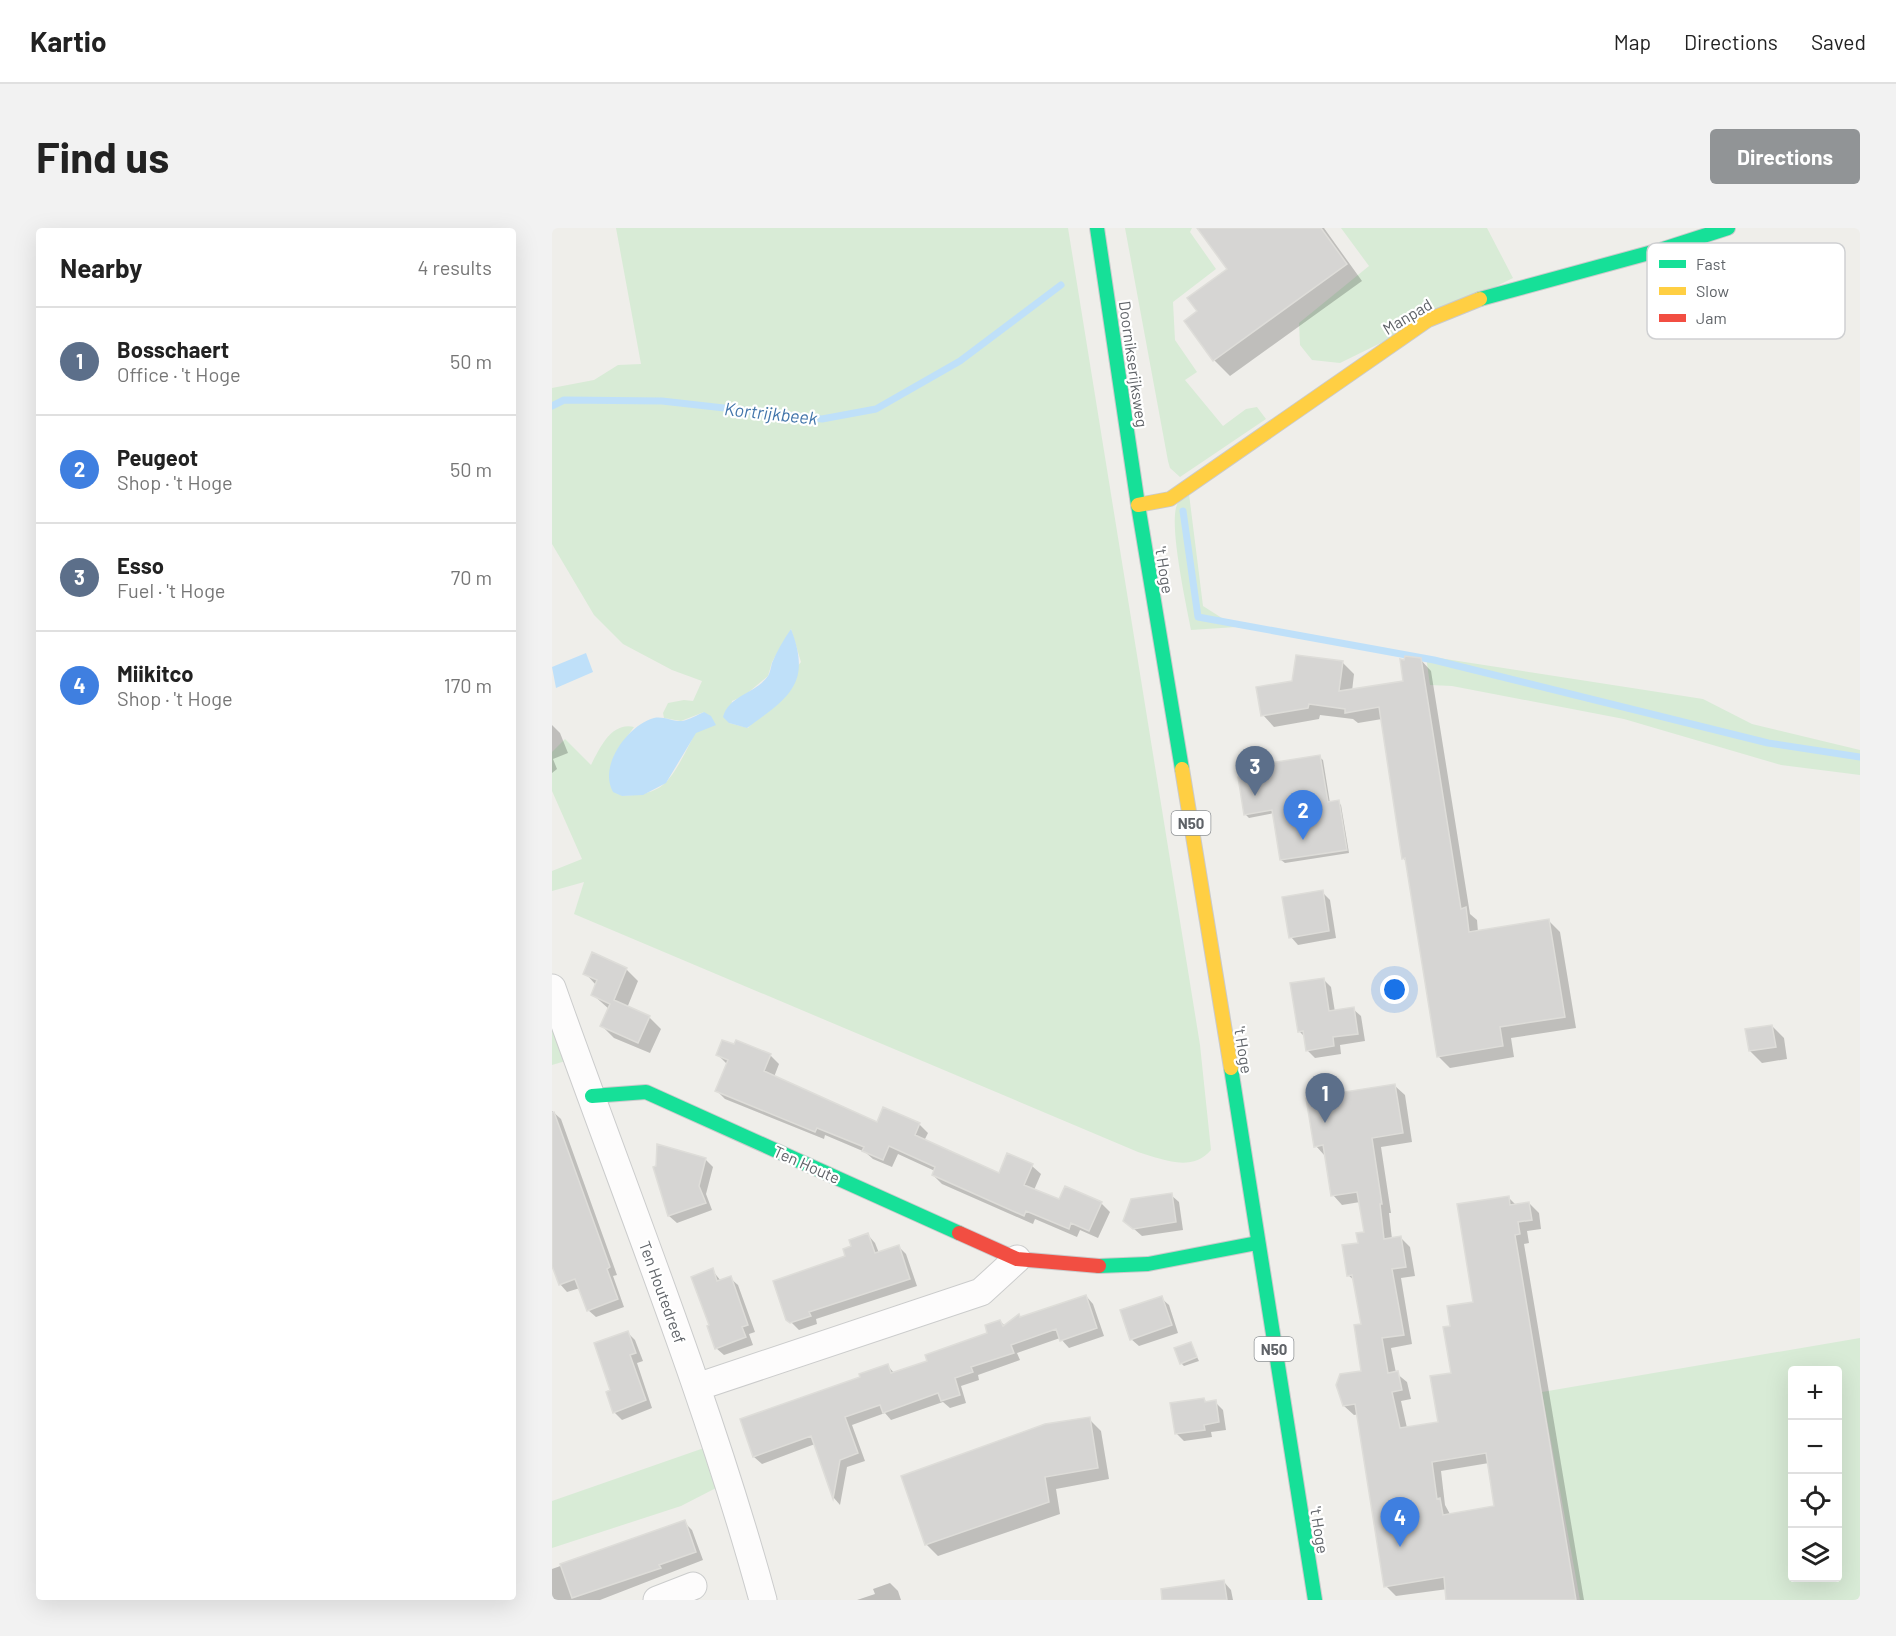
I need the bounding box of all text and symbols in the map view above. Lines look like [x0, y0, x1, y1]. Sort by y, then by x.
text: Kartio [30, 24, 107, 58]
text: Map [1614, 29, 1651, 54]
text: Directions [1684, 29, 1778, 54]
text: Saved [1811, 29, 1866, 54]
button: Directions [1710, 129, 1860, 184]
text: Find us [36, 131, 169, 181]
legend [1647, 243, 1845, 339]
text: Nearby [60, 252, 142, 283]
text: Fast [1696, 254, 1726, 273]
text: 4 results [417, 255, 492, 279]
text: Slow [1696, 281, 1729, 300]
street label: Manpad [1379, 294, 1435, 338]
street label: Doornikserijksweg [1116, 300, 1152, 428]
text: Jam [1696, 308, 1727, 327]
text: Bosschaert [117, 336, 229, 362]
text: 1 [76, 349, 83, 373]
text: 50 m [450, 349, 492, 373]
text: Office · 't Hoge [117, 362, 241, 386]
water label: Kortrijkbeek [723, 397, 819, 429]
text: Peugeot [117, 444, 198, 470]
text: 2 [74, 457, 85, 481]
text: 50 m [450, 457, 492, 481]
text: Shop · 't Hoge [117, 470, 233, 494]
street label: 't Hoge [1152, 545, 1178, 595]
text: Esso [117, 552, 164, 578]
text: 3 [74, 565, 85, 589]
text: 70 m [451, 565, 492, 589]
text: Fuel · 't Hoge [117, 578, 226, 602]
text: Miikitco [117, 660, 193, 686]
text: 4 [73, 673, 86, 697]
text: 170 m [444, 673, 492, 697]
text: Shop · 't Hoge [117, 686, 233, 710]
pin: 3 [1236, 746, 1274, 796]
pin: 2 [1284, 790, 1323, 840]
road number: N50 [1172, 811, 1210, 835]
your location [1380, 975, 1409, 1004]
street label: 't Hoge [1231, 1025, 1257, 1075]
pin: 1 [1306, 1074, 1344, 1123]
street label: Ten Houte [771, 1141, 843, 1187]
street label: Ten Houtedreef [636, 1238, 690, 1346]
road number: N50 [1254, 1337, 1294, 1361]
map controls [1788, 1366, 1842, 1582]
button: + [1788, 1366, 1842, 1420]
button: − [1788, 1420, 1842, 1474]
button: locate [1788, 1474, 1842, 1528]
pin: 4 [1380, 1498, 1420, 1547]
street label: 't Hoge [1307, 1505, 1333, 1555]
button: layers [1788, 1528, 1842, 1582]

